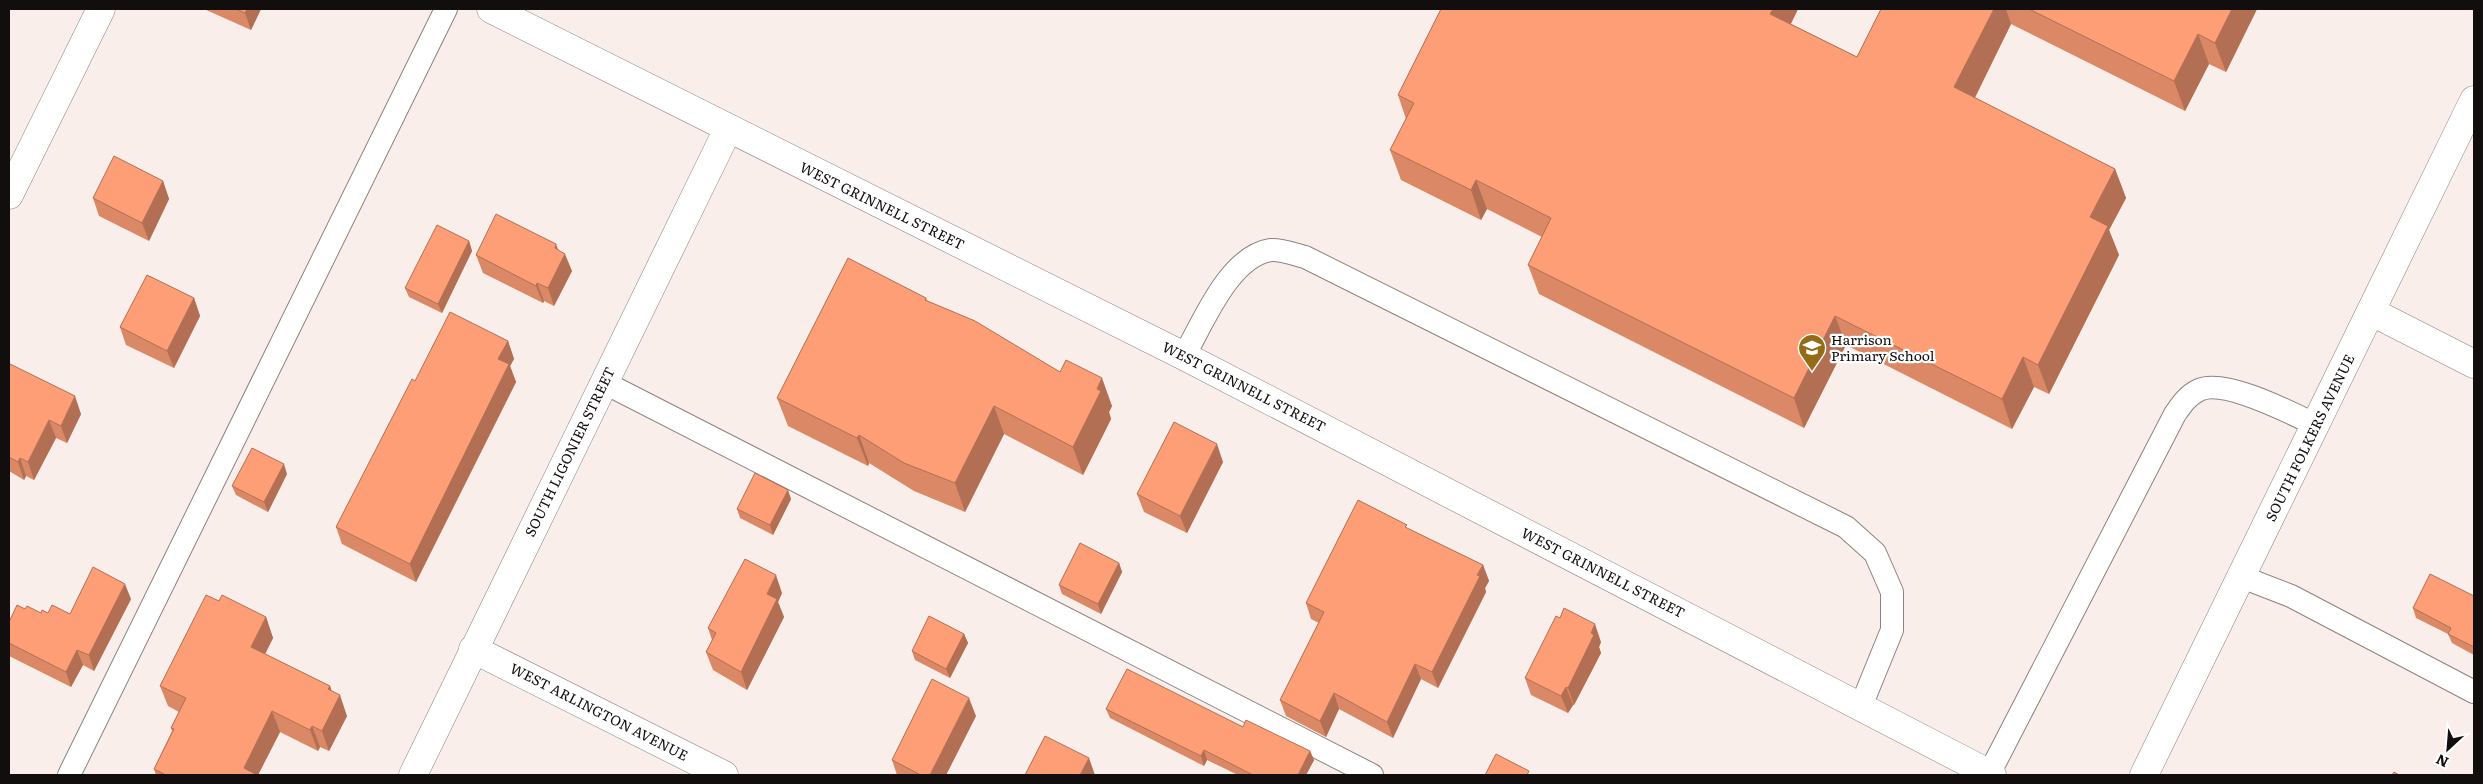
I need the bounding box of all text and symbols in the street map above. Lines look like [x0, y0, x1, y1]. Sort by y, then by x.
street label: WEST GRINNELL STREET [797, 156, 968, 254]
place label: Harrison Primary School [1831, 329, 1935, 365]
school or university icon: Harrison Primary School [1797, 333, 1827, 372]
street label: WEST GRINNELL STREET [1159, 336, 1330, 436]
street label: SOUTH FOLKERS AVENUE [2260, 350, 2358, 525]
street label: SOUTH LIGONIER STREET [519, 363, 619, 540]
street label: WEST GRINNELL STREET [1518, 522, 1689, 622]
street label: WEST ARLINGTON AVENUE [507, 657, 692, 765]
north arrow [2423, 724, 2473, 774]
text: N [2432, 750, 2452, 773]

